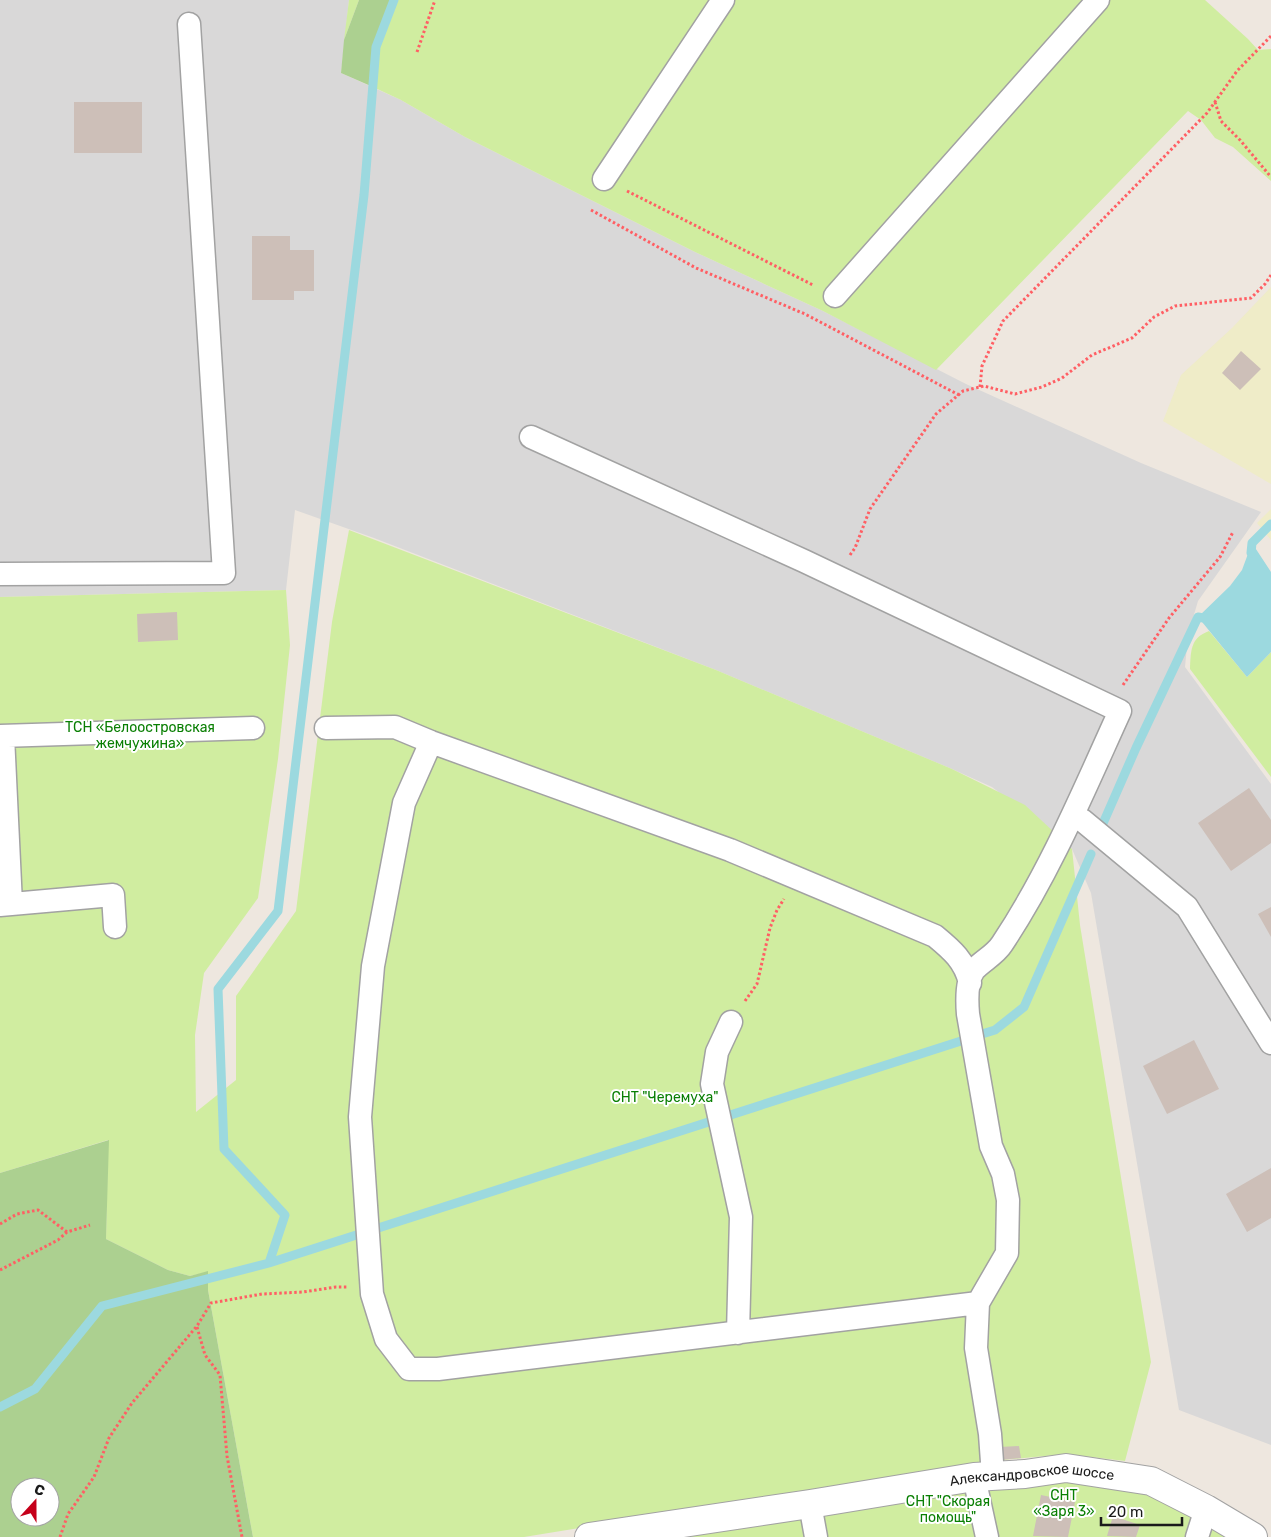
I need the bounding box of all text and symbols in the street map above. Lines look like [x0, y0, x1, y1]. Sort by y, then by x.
park label: ТСН «Белоостровская жемчужина» [65, 719, 215, 752]
park label: СНТ "Черемуха" [611, 1089, 719, 1106]
street label: Александровское шоссе [948, 1459, 1116, 1489]
north arrow [10, 1477, 60, 1527]
text: С [32, 1481, 47, 1500]
park label: СНТ «Заря 3» [1033, 1487, 1095, 1520]
park label: СНТ "Скорая помощь" [906, 1493, 990, 1526]
scale bar [1101, 1494, 1182, 1526]
text: 20 m [1108, 1503, 1143, 1521]

